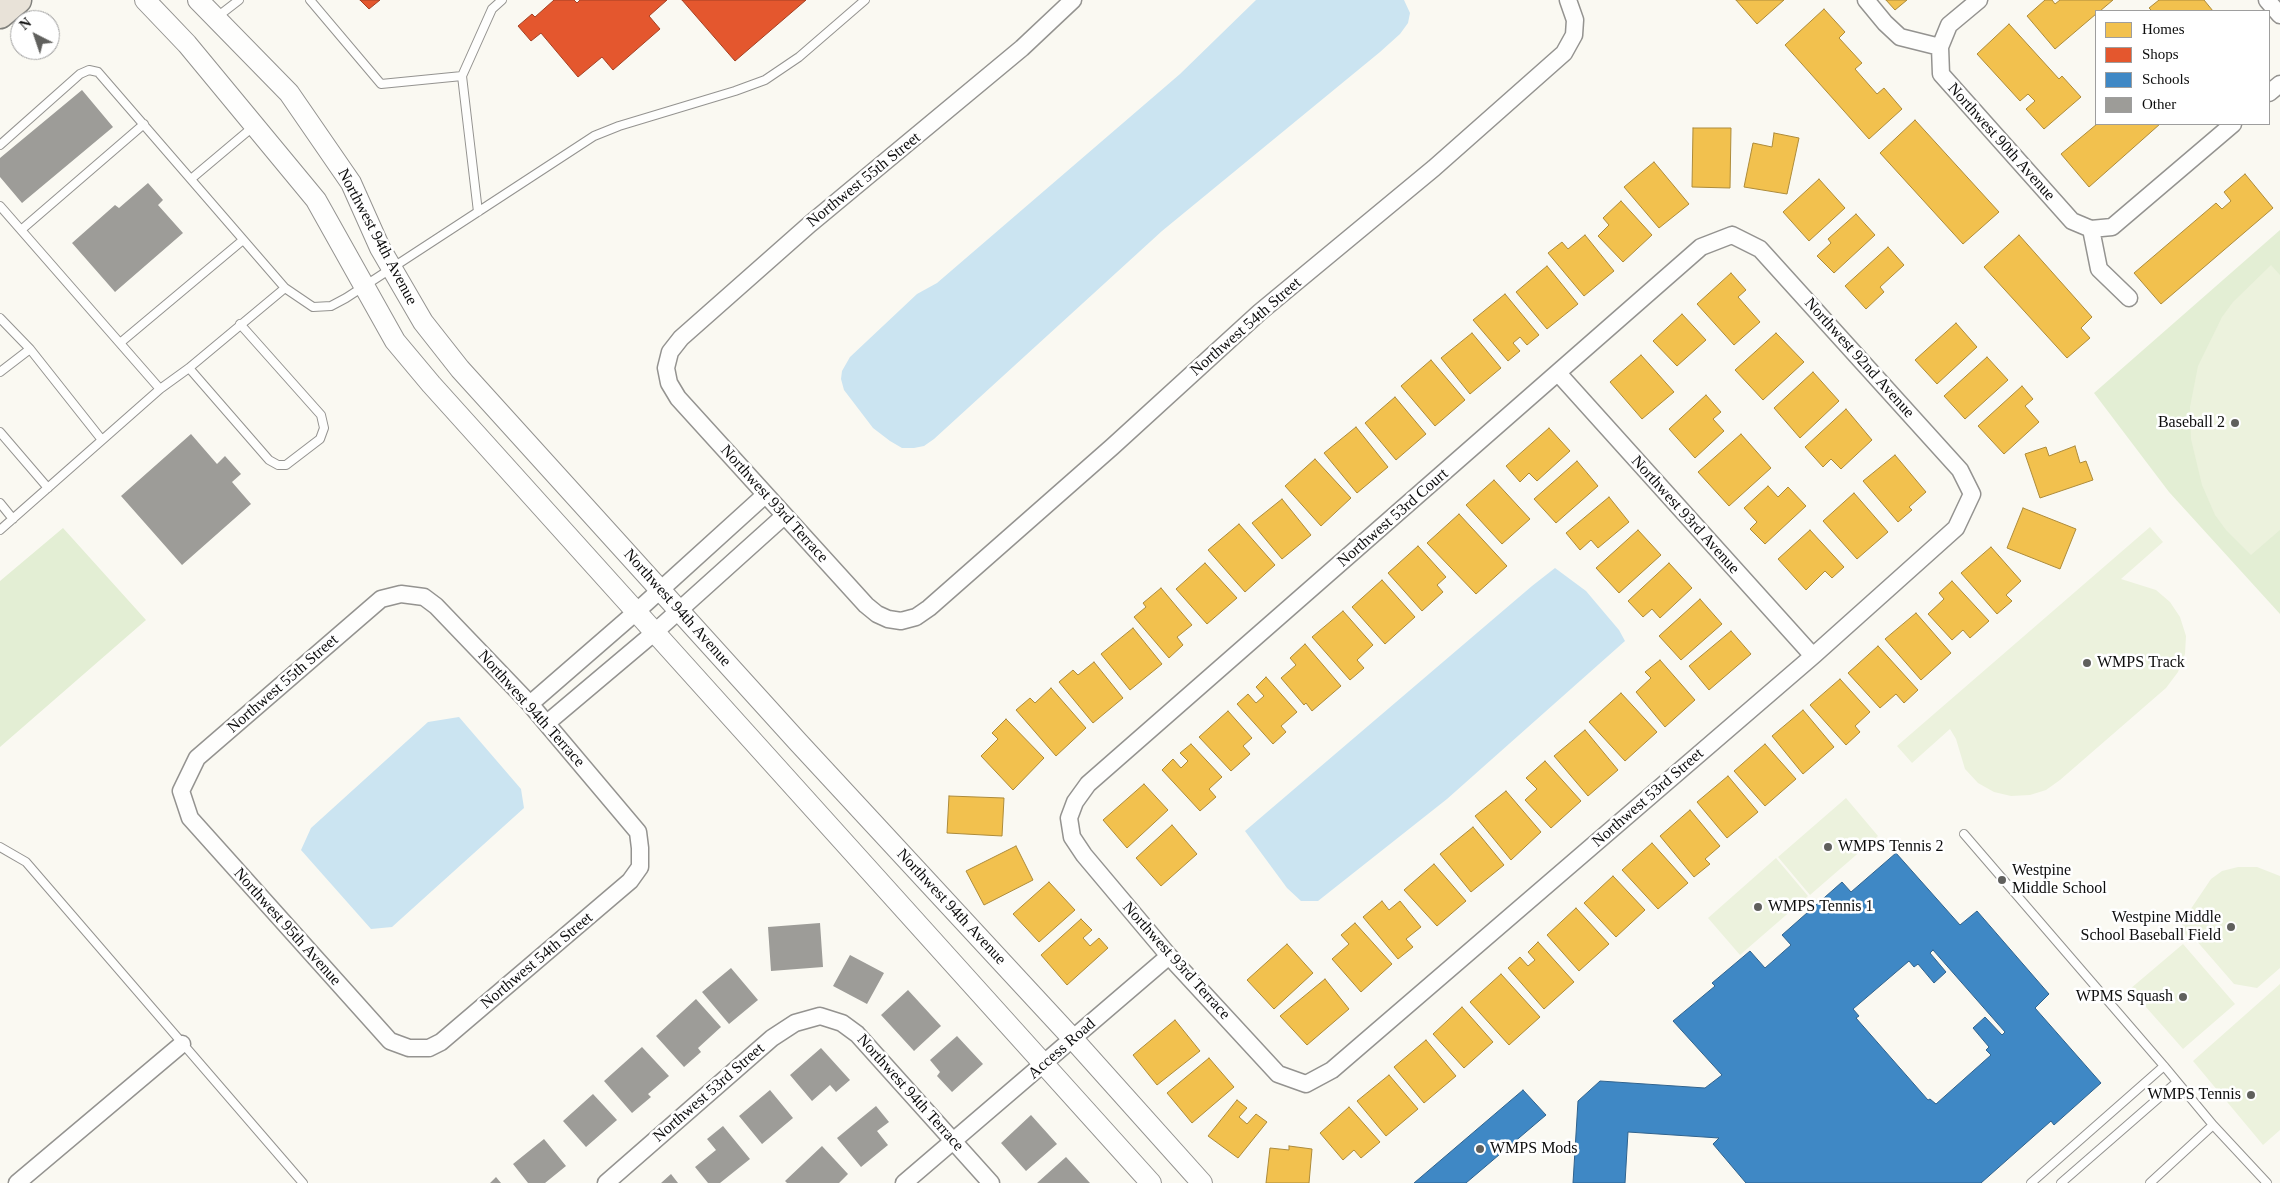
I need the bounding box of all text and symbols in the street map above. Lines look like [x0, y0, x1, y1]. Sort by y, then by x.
north arrow [10, 10, 60, 60]
legend [2095, 10, 2270, 125]
text: N [17, 15, 34, 33]
text: Homes [2142, 21, 2185, 37]
text: Shops [2142, 46, 2179, 62]
text: Schools [2142, 71, 2190, 87]
street label: Northwest 90th Avenue [1943, 79, 2059, 205]
text: Other [2142, 96, 2176, 112]
street label: Northwest 55th Street [803, 128, 925, 232]
street label: Northwest 94th Avenue [333, 166, 421, 308]
street label: Northwest 54th Street [1187, 274, 1305, 380]
street label: Northwest 92nd Avenue [1800, 294, 1918, 422]
place label: Baseball 2 [2158, 413, 2225, 433]
marker: Baseball 2 [2229, 417, 2241, 429]
street label: Northwest 93rd Terrace [716, 441, 832, 567]
street label: Northwest 93rd Avenue [1627, 452, 1743, 578]
street label: Northwest 53rd Court [1334, 465, 1452, 571]
street label: Northwest 94th Avenue [619, 545, 735, 671]
street label: Northwest 55th Street [224, 631, 342, 737]
street label: Northwest 94th Terrace [473, 647, 589, 771]
place label: WMPS Track [2097, 653, 2185, 673]
marker: WMPS Track [2081, 657, 2093, 669]
street label: Northwest 53rd Street [1588, 744, 1708, 852]
place label: WMPS Tennis 2 [1838, 837, 1944, 857]
marker: WMPS Tennis 2 [1822, 841, 1834, 853]
street label: Northwest 94th Avenue [892, 845, 1010, 969]
place label: Westpine Middle School [2012, 861, 2107, 899]
street label: Northwest 95th Avenue [229, 864, 345, 990]
marker: Westpine Middle School [1996, 874, 2008, 886]
place label: WMPS Tennis 1 [1768, 897, 1874, 917]
street label: Northwest 93rd Terrace [1118, 898, 1234, 1024]
marker: WMPS Tennis 1 [1752, 901, 1764, 913]
place label: Westpine Middle School Baseball Field [2081, 908, 2221, 946]
street label: Northwest 54th Street [477, 909, 597, 1013]
marker: Westpine Middle School Baseball Field [2225, 921, 2237, 933]
place label: WPMS Squash [2076, 987, 2173, 1007]
marker: WPMS Squash [2177, 991, 2189, 1003]
street label: Access Road [1024, 1015, 1100, 1083]
street label: Northwest 94th Terrace [852, 1031, 968, 1155]
street label: Northwest 53rd Street [649, 1039, 769, 1147]
place label: WMPS Tennis [2147, 1085, 2241, 1105]
marker: WMPS Tennis [2245, 1089, 2257, 1101]
place label: WMPS Mods [1490, 1139, 1578, 1159]
marker: WMPS Mods [1474, 1143, 1486, 1155]

